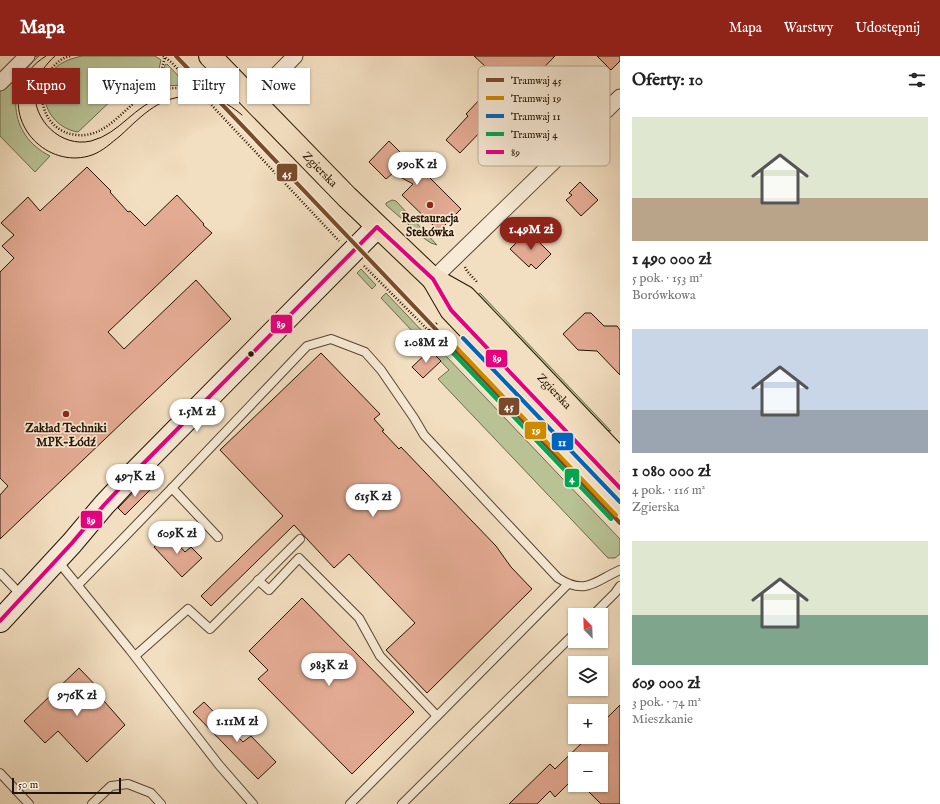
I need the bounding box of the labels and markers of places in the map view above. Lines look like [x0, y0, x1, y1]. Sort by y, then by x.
pin: 990K zł [380, 152, 454, 186]
marker: Restauracja Stekówka [425, 200, 435, 210]
place label: Restauracja Stekówka [401, 211, 459, 240]
pin: 1.49M zł [490, 217, 572, 251]
pin: 1.08M zł [385, 330, 467, 364]
unlabelled marker [246, 349, 256, 359]
pin: 1.5M zł [160, 399, 234, 433]
marker: Zakład Techniki MPK-Łódź [61, 409, 71, 419]
place label: Zakład Techniki MPK-Łódź [25, 421, 108, 450]
pin: 497K zł [98, 464, 172, 498]
pin: 615K zł [336, 484, 410, 518]
pin: 609K zł [140, 521, 214, 555]
pin: 983K zł [292, 653, 366, 687]
pin: 976K zł [40, 683, 114, 717]
pin: 1.11M zł [196, 709, 278, 743]

